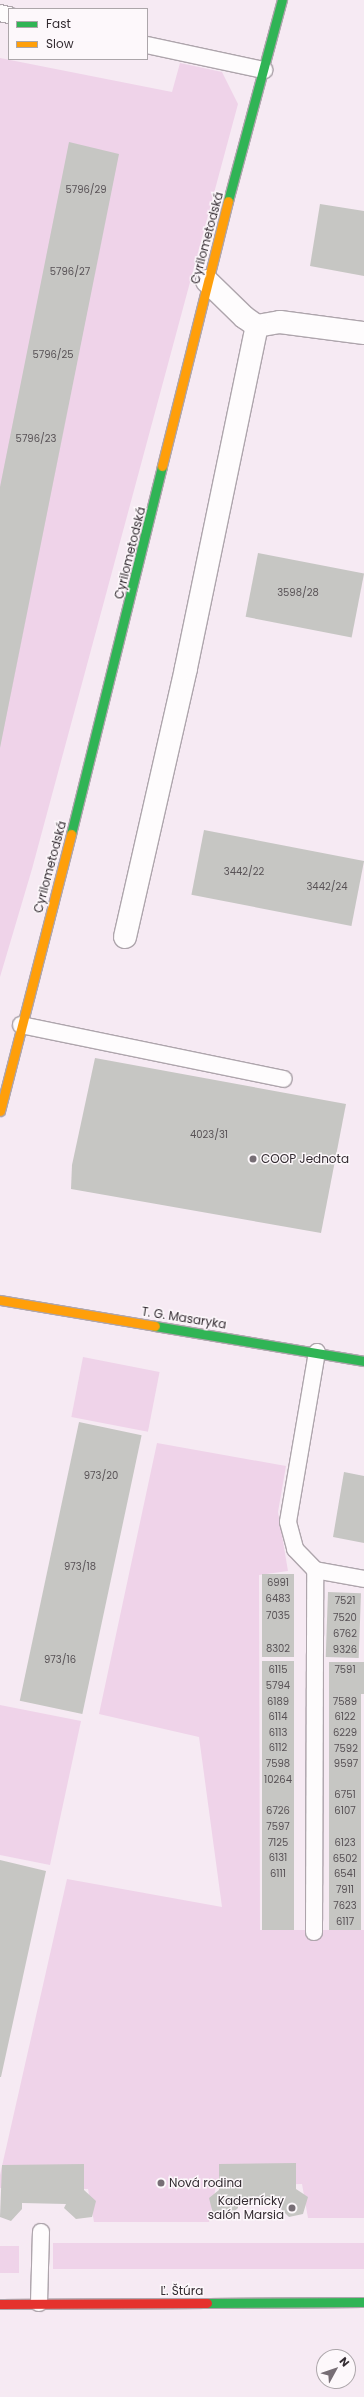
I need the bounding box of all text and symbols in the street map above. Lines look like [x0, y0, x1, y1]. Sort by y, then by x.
legend [8, 8, 148, 60]
text: Fast [46, 15, 71, 32]
text: Slow [46, 35, 74, 52]
house number: 5796/29 [65, 184, 107, 196]
street label: Cyrilometodská [188, 190, 226, 286]
house number: 5796/27 [50, 266, 90, 278]
house number: 5796/25 [32, 349, 74, 361]
house number: 5796/23 [16, 433, 56, 445]
street label: Cyrilometodská [112, 505, 148, 601]
house number: 3598/28 [277, 587, 319, 599]
street label: Cyrilometodská [31, 819, 69, 915]
house number: 3442/22 [224, 866, 264, 878]
house number: 3442/24 [306, 881, 348, 893]
house number: 4023/31 [190, 1129, 228, 1141]
place label: COOP Jednota [261, 1152, 349, 1166]
marker: COOP Jednota [248, 1154, 258, 1164]
street label: T. G. Masaryka [141, 1304, 227, 1332]
house number: 973/20 [84, 1470, 118, 1482]
house number: 973/18 [64, 1561, 96, 1573]
house number: 6991 [267, 1577, 289, 1589]
house number: 6483 [266, 1593, 290, 1605]
house number: 7521 [335, 1595, 355, 1607]
house number: 7035 [266, 1610, 290, 1622]
house number: 7520 [333, 1612, 357, 1624]
house number: 6762 [333, 1628, 357, 1640]
house number: 8302 [266, 1643, 290, 1655]
house number: 9326 [333, 1644, 357, 1656]
house number: 973/16 [44, 1654, 76, 1666]
house number: 6115 [268, 1664, 288, 1676]
house number: 7591 [334, 1664, 356, 1676]
house number: 5794 [266, 1680, 290, 1692]
house number: 6189 [267, 1696, 289, 1708]
house number: 7589 [333, 1696, 357, 1708]
house number: 6114 [268, 1711, 288, 1723]
house number: 6122 [334, 1711, 356, 1723]
house number: 6113 [269, 1727, 287, 1739]
house number: 6229 [333, 1727, 357, 1739]
house number: 6112 [269, 1742, 287, 1754]
house number: 7592 [334, 1743, 358, 1755]
house number: 7598 [266, 1758, 290, 1770]
house number: 9597 [334, 1758, 358, 1770]
house number: 10264 [264, 1774, 292, 1786]
house number: 6751 [334, 1789, 356, 1801]
house number: 6726 [266, 1805, 290, 1817]
house number: 6107 [334, 1805, 356, 1817]
house number: 7597 [266, 1821, 290, 1833]
house number: 7125 [268, 1837, 288, 1849]
house number: 6123 [334, 1837, 356, 1849]
house number: 6131 [269, 1852, 287, 1864]
house number: 6502 [333, 1853, 357, 1865]
house number: 6111 [270, 1868, 286, 1880]
house number: 6541 [334, 1868, 356, 1880]
house number: 7911 [336, 1884, 354, 1896]
house number: 7623 [333, 1900, 357, 1912]
house number: 6117 [336, 1916, 354, 1928]
place label: Nová rodina [169, 2176, 242, 2190]
marker: Nová rodina [156, 2178, 166, 2188]
place label: Kadernícky salón Marsia [208, 2194, 284, 2222]
marker: Kadernícky salón Marsia [287, 2203, 297, 2213]
street label: Ľ. Štúra [161, 2284, 203, 2298]
north arrow [316, 2349, 356, 2389]
text: N [336, 2354, 353, 2370]

